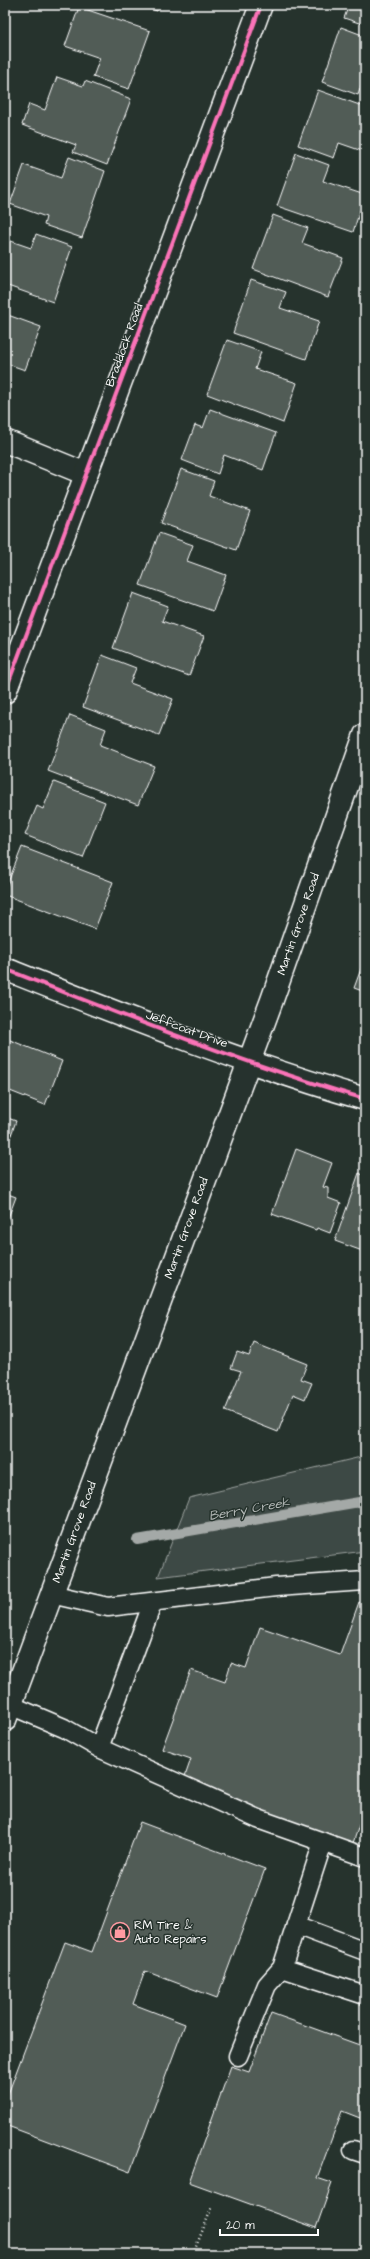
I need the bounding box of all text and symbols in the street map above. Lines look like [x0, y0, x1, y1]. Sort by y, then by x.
street label: Braddock Road [101, 301, 147, 389]
street label: Martin Grove Road [273, 871, 324, 977]
street label: Jeffcoat Drive [143, 1007, 231, 1052]
street label: Martin Grove Road [160, 1175, 213, 1281]
street label: Martin Grove Road [48, 1479, 101, 1585]
water label: Berry Creek [208, 1493, 292, 1526]
place label: RM Tire & Auto Repairs [134, 1917, 206, 1948]
shop icon: RM Tire & Auto Repairs [109, 1921, 131, 1943]
scale bar [220, 2211, 318, 2237]
text: 20 m [226, 2217, 255, 2234]

